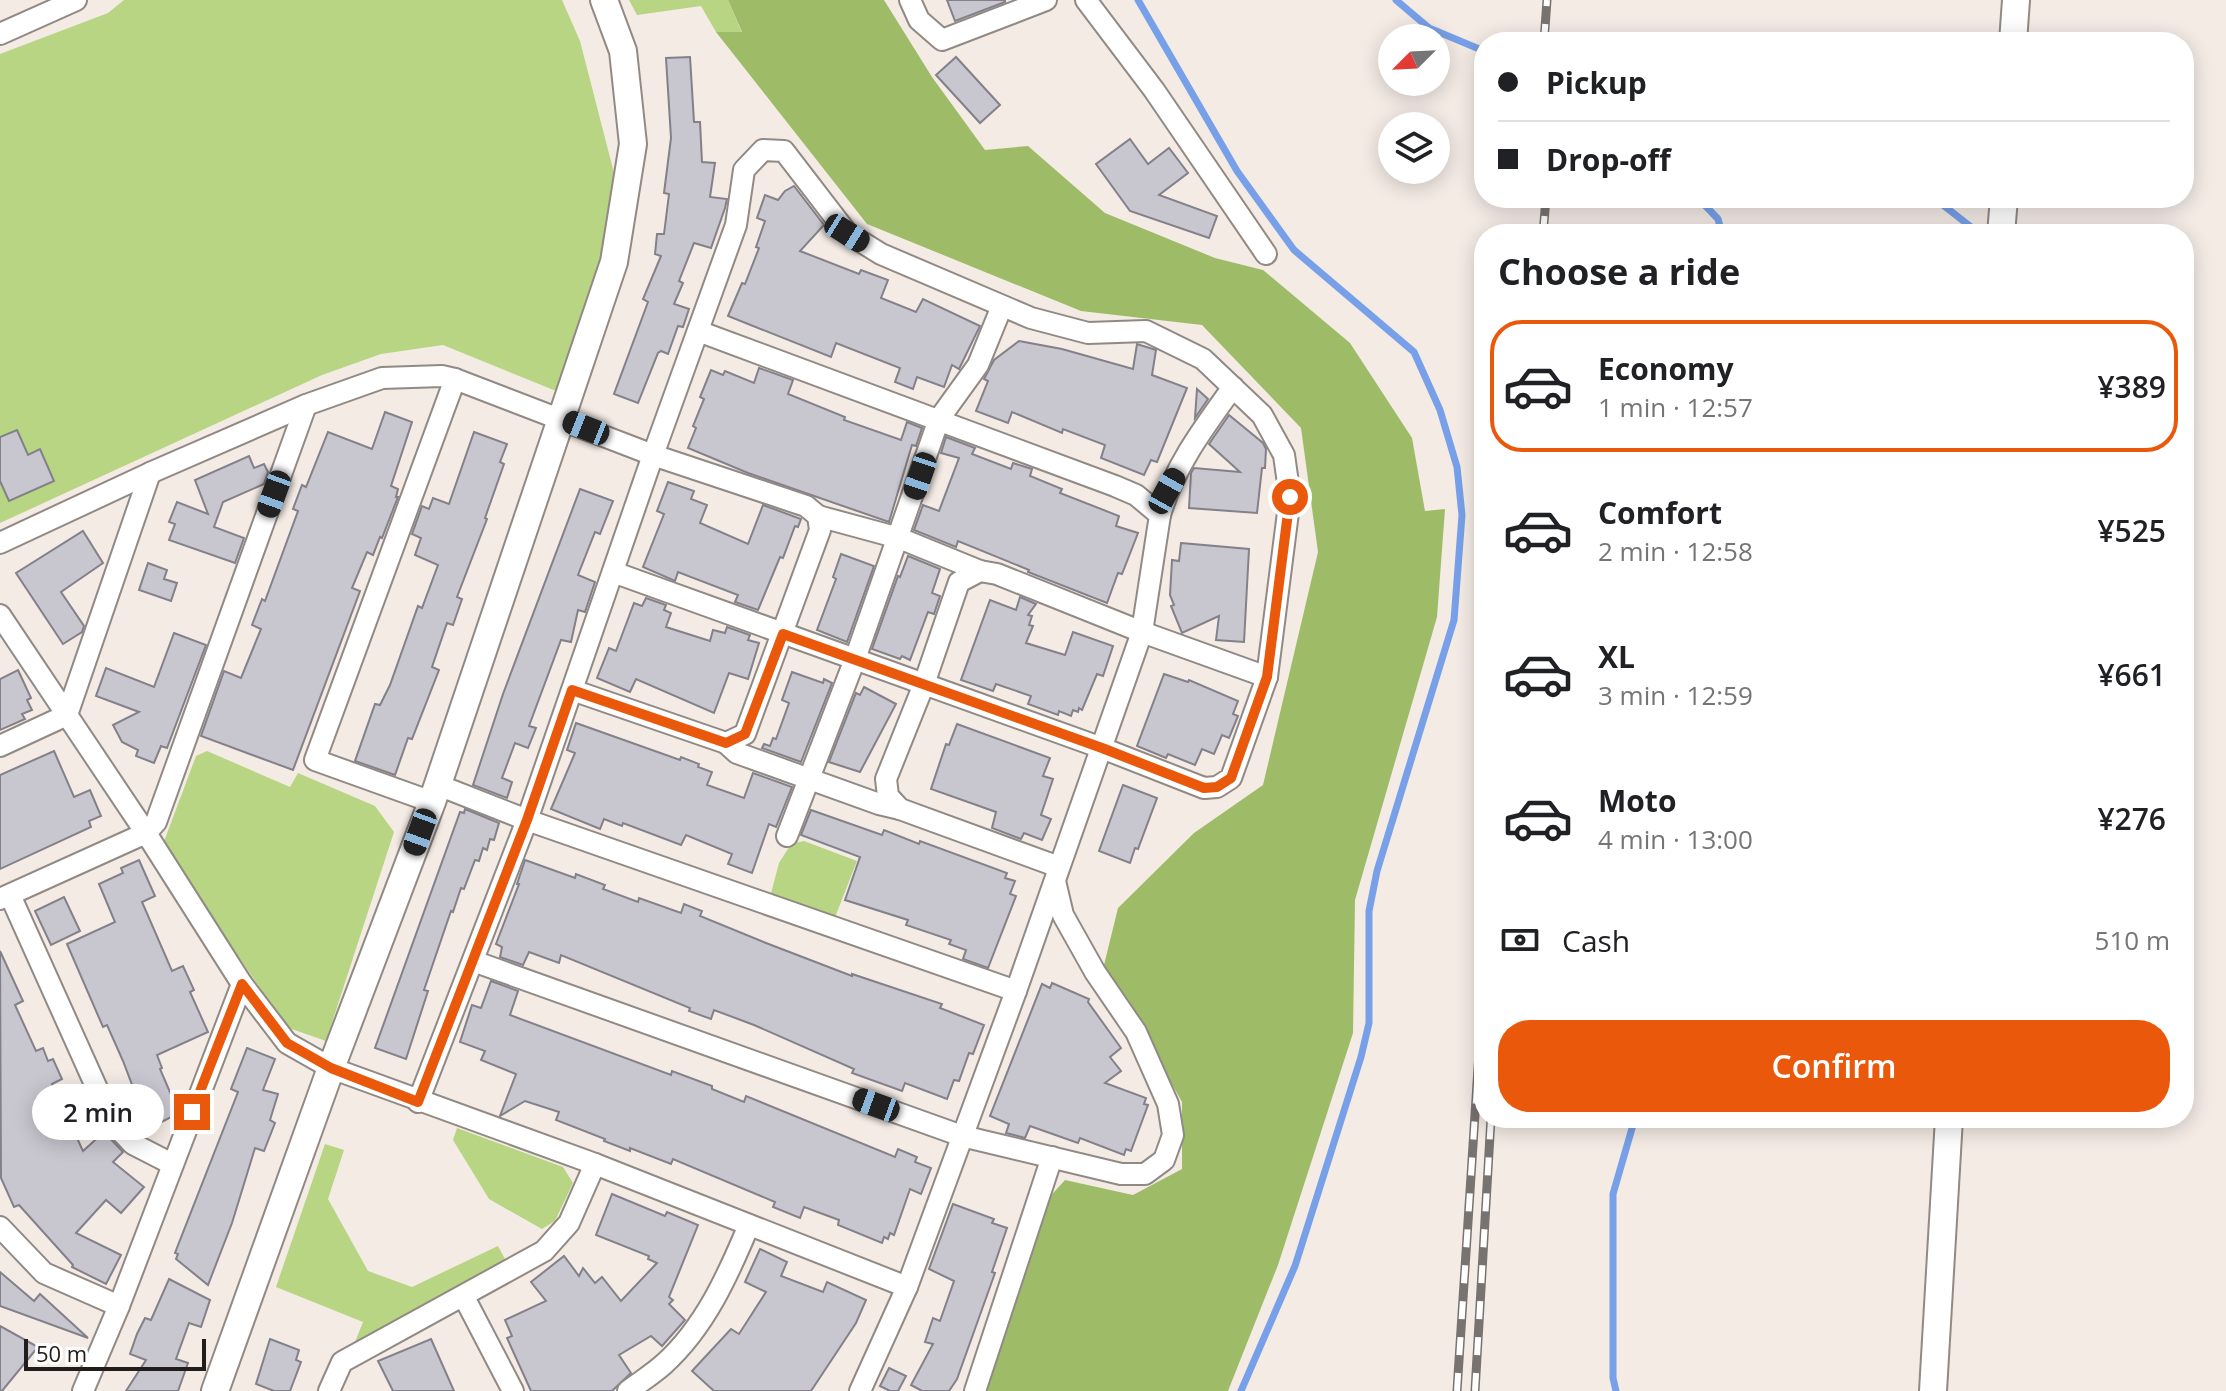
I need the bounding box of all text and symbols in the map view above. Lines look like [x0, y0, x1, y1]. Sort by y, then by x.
north arrow [1378, 24, 1450, 96]
map controls [1378, 24, 1450, 184]
text: Pickup [1546, 62, 1647, 103]
button: layers [1378, 112, 1450, 184]
text: Drop-off [1546, 139, 1671, 180]
car [820, 210, 874, 256]
text: Choose a ride [1498, 247, 1740, 296]
text: Economy [1598, 348, 1734, 389]
icon: car [1502, 350, 1574, 422]
text: ¥389 [2097, 366, 2166, 407]
text: 1 min · 12:57 [1598, 389, 1753, 425]
car [559, 408, 613, 448]
car [901, 449, 939, 503]
car [1145, 464, 1189, 518]
car [255, 467, 293, 521]
route start [1272, 479, 1308, 515]
text: Comfort [1598, 492, 1722, 533]
icon: car [1502, 494, 1574, 566]
text: ¥525 [2097, 510, 2166, 551]
text: 2 min · 12:58 [1598, 533, 1753, 569]
text: XL [1598, 636, 1635, 677]
icon: car [1502, 638, 1574, 710]
text: ¥661 [2097, 654, 2166, 695]
text: 3 min · 12:59 [1598, 677, 1753, 713]
text: Moto [1598, 780, 1676, 821]
icon: car [1502, 782, 1574, 854]
text: ¥276 [2097, 798, 2166, 839]
car [401, 805, 439, 859]
text: 4 min · 13:00 [1598, 821, 1753, 857]
icon: cash [1498, 918, 1542, 962]
text: Cash [1562, 920, 1630, 961]
text: 510 m [2095, 922, 2170, 958]
button: Confirm [1498, 1020, 2170, 1112]
callout: 2 min [32, 1084, 164, 1140]
car [849, 1086, 903, 1124]
text: 2 min [63, 1094, 133, 1130]
route end [174, 1094, 210, 1130]
scale bar [24, 1335, 206, 1371]
text: 50 m [36, 1338, 87, 1368]

